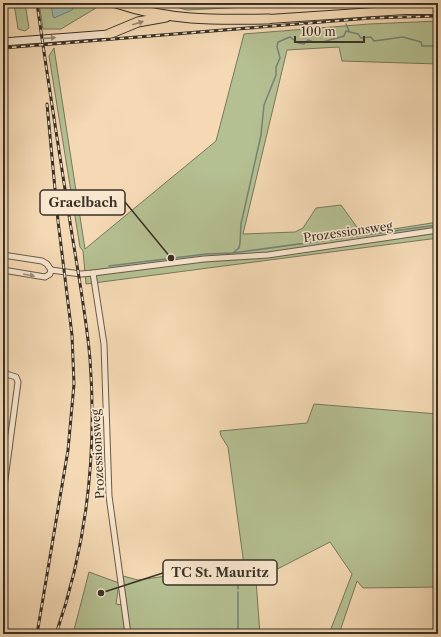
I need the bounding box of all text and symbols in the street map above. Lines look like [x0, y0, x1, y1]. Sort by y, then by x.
scale bar [295, 18, 364, 44]
one-way arrow [132, 20, 144, 26]
text: 100 m [301, 24, 336, 39]
one-way arrow [44, 35, 56, 42]
callout: Graelbach [40, 190, 125, 215]
text: Graelbach [48, 194, 118, 210]
street label: Prozessionsweg [302, 218, 394, 245]
one-way arrow [23, 272, 35, 278]
street label: Prozessionsweg [88, 408, 107, 499]
callout: TC St. Mauritz [163, 560, 277, 585]
text: TC St. Mauritz [171, 564, 269, 580]

